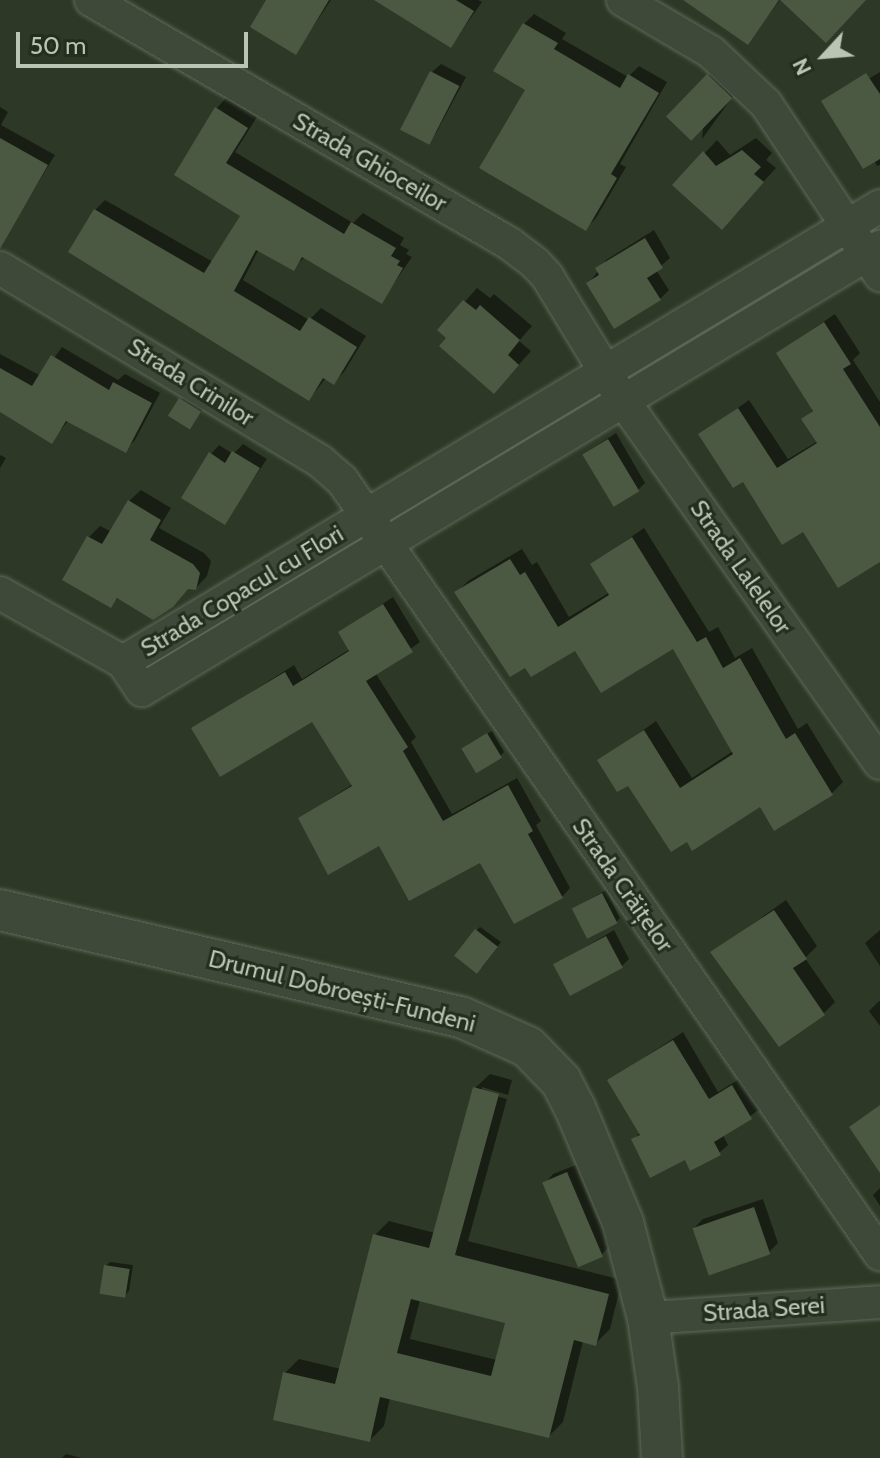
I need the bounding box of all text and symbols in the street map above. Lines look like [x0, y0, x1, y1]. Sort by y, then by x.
scale bar [20, 16, 252, 66]
north arrow [784, 16, 864, 96]
text: 50 m [30, 31, 86, 60]
text: N [786, 54, 818, 80]
street label: Strada Ghioceilor [288, 106, 452, 218]
street label: Strada Crinilor [123, 332, 259, 432]
street label: Strada Lalelelor [684, 495, 798, 639]
street label: Strada Copacul cu Flori [136, 519, 348, 663]
street label: Strada Crăițelor [566, 813, 680, 957]
street label: Drumul Dobroești-Fundeni [206, 944, 478, 1038]
street label: Strada Serei [702, 1290, 826, 1328]

